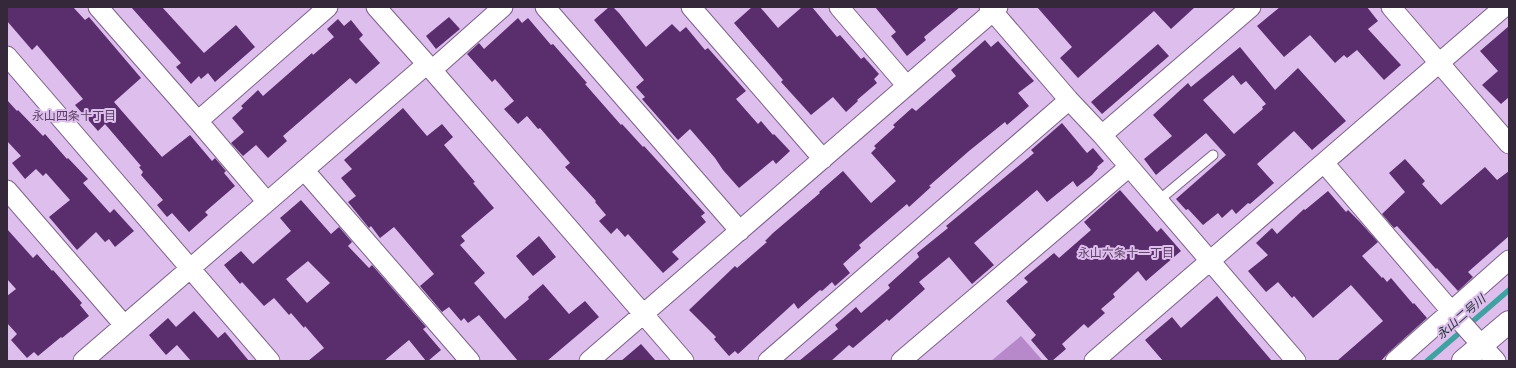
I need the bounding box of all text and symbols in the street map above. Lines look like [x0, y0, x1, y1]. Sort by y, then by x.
district label: 永山四条十丁目 [32, 109, 116, 123]
district label: 永山六条十一丁目 [1078, 246, 1174, 260]
water label: 永山二号川 [1434, 291, 1490, 342]

